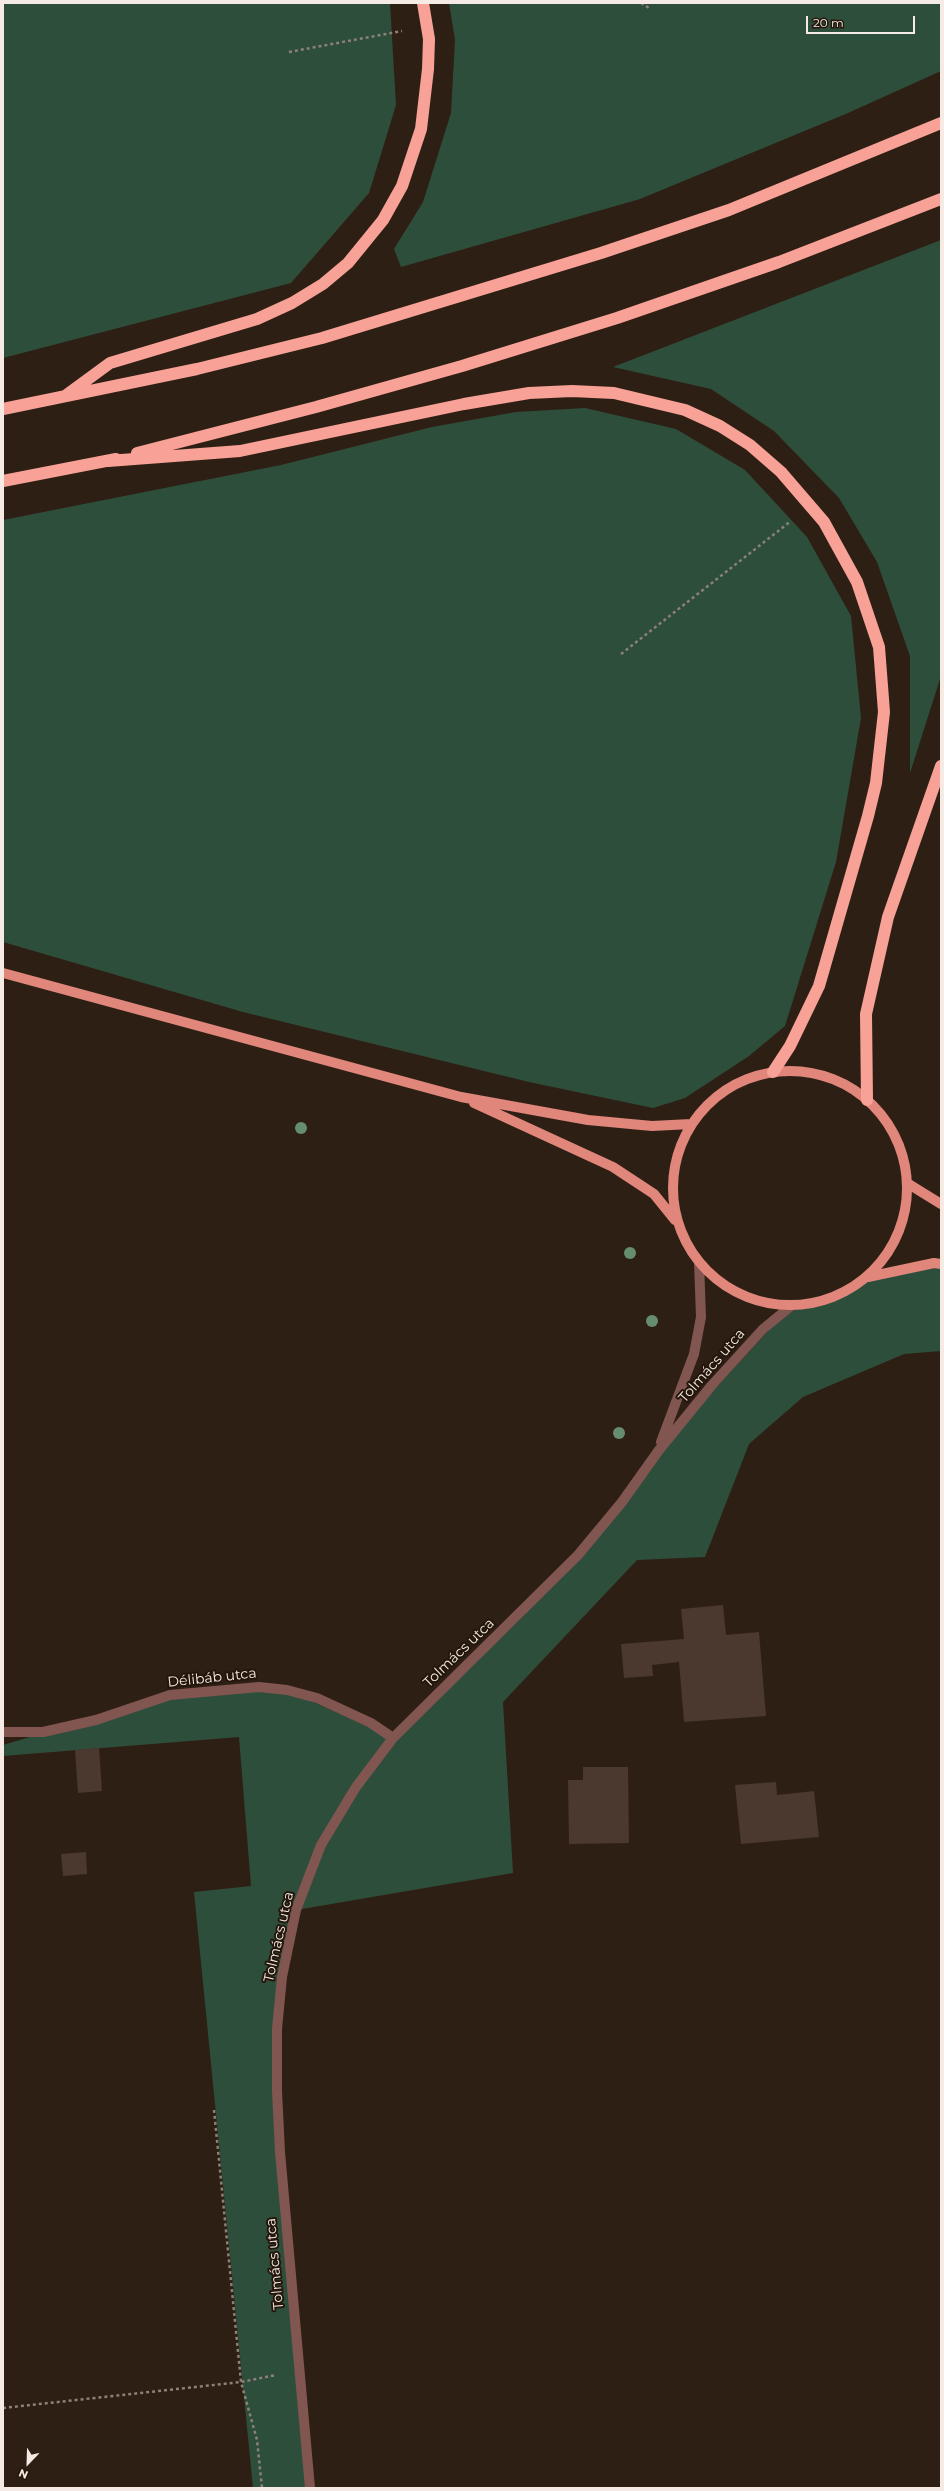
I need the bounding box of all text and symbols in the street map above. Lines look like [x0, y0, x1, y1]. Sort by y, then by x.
scale bar [808, 8, 917, 34]
text: 20 m [813, 15, 844, 30]
street label: Tolmács utca [675, 1326, 749, 1406]
street label: Tolmács utca [420, 1615, 498, 1691]
street label: Délibáb utca [167, 1665, 257, 1691]
street label: Tolmács utca [260, 1890, 298, 1984]
street label: Tolmács utca [263, 2217, 287, 2311]
north arrow [8, 2443, 48, 2483]
text: N [16, 2466, 30, 2482]

